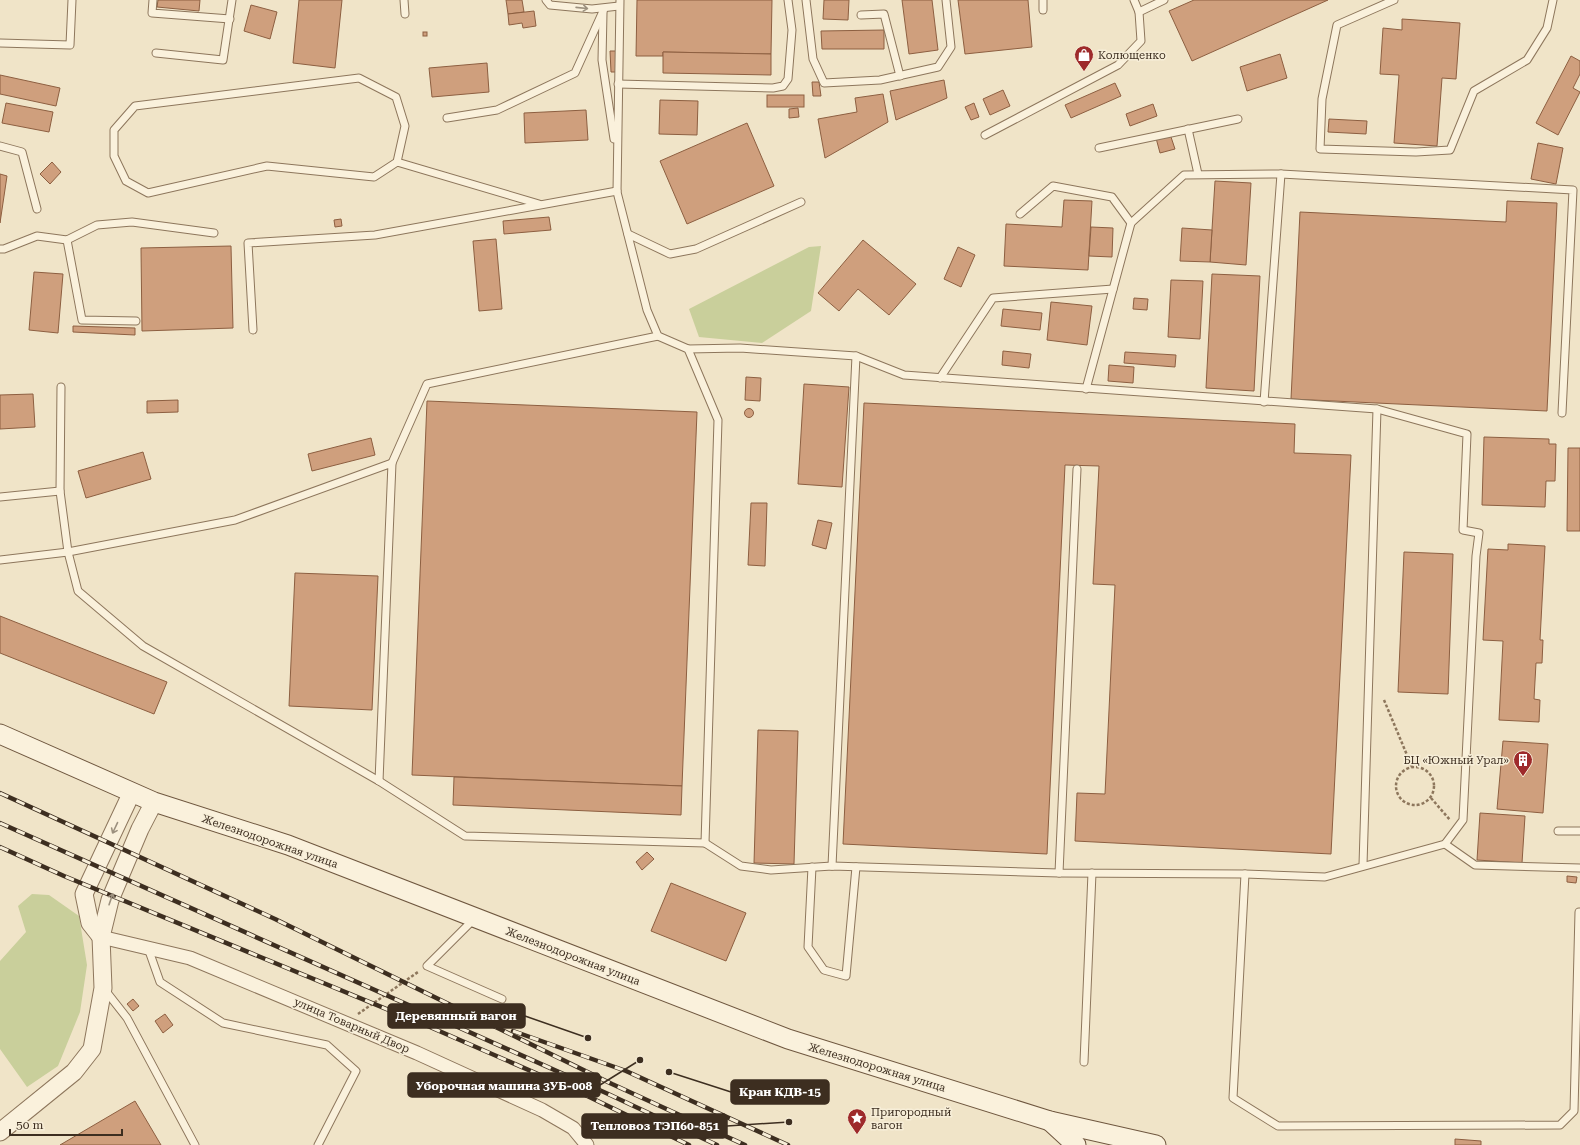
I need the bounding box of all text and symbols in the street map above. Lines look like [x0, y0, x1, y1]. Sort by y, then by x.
one-way arrow [575, 4, 588, 12]
shop icon: Колющенко [1073, 44, 1095, 72]
place label: Колющенко [1098, 49, 1166, 62]
building icon: БЦ «Южный Урал» [1512, 749, 1534, 777]
place label: БЦ «Южный Урал» [1404, 754, 1509, 767]
street label: Железнодорожная улица [200, 812, 340, 871]
one-way arrow [111, 821, 118, 833]
one-way arrow [108, 893, 115, 906]
street label: Железнодорожная улица [504, 925, 642, 988]
street label: улица Товарный Двор [292, 995, 412, 1056]
callout: Деревянный вагон [388, 1004, 525, 1028]
text: Деревянный вагон [395, 1009, 517, 1023]
street label: Железнодорожная улица [807, 1040, 947, 1095]
callout: Уборочная машина 3УБ-008 [408, 1073, 600, 1097]
text: Уборочная машина 3УБ-008 [416, 1079, 592, 1093]
callout: Кран КДВ-15 [731, 1080, 829, 1104]
text: Кран КДВ-15 [739, 1085, 821, 1099]
place label: Пригородный вагон [871, 1106, 951, 1132]
place icon: Пригородный вагон [846, 1107, 868, 1135]
scale bar [10, 1111, 122, 1137]
callout: Тепловоз ТЭП60-851 [582, 1114, 727, 1138]
text: 50 m [16, 1118, 43, 1132]
text: Тепловоз ТЭП60-851 [591, 1119, 720, 1133]

